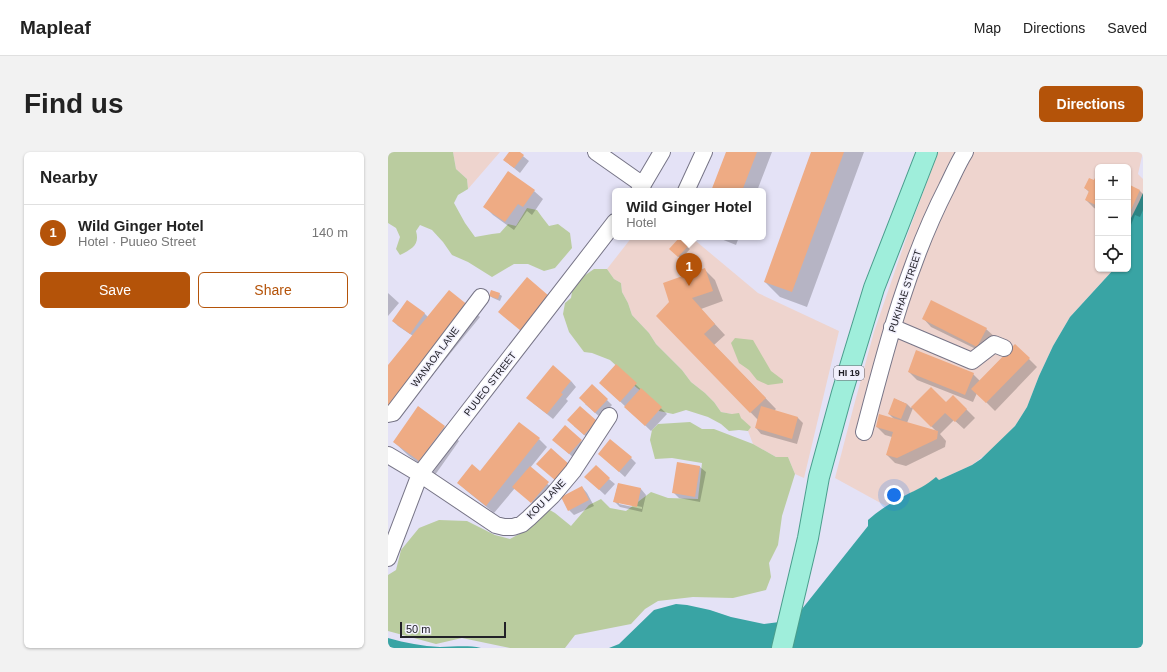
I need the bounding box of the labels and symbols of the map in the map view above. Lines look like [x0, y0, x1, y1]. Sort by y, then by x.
street label: PUKIHAE STREET [886, 248, 924, 334]
pin: 1 [676, 253, 702, 286]
street label: WANAOA LANE [409, 325, 461, 389]
street label: PUUEO STREET [462, 350, 518, 418]
road number: HI 19 [834, 366, 864, 380]
street label: KOU LANE [524, 477, 568, 521]
your location [884, 485, 904, 505]
scale bar [400, 620, 506, 639]

